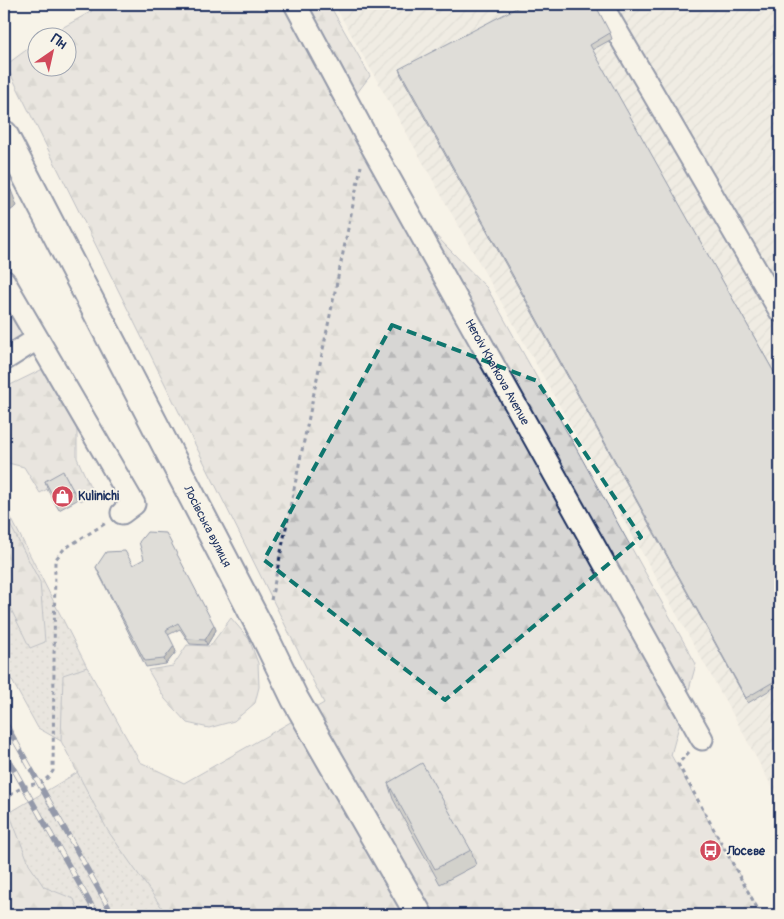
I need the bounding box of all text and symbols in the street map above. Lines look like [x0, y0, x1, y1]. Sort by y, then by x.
north arrow [28, 28, 78, 78]
text: Пн [48, 30, 70, 53]
street label: Heroiv Kharkova Avenue [462, 317, 533, 428]
street label: Лосівська вулиця [179, 482, 235, 570]
shop icon: Kulinichi [50, 484, 74, 508]
place label: Kulinichi [78, 489, 119, 504]
bus stop icon: Лосєве [699, 839, 723, 863]
place label: Лосєве [726, 844, 766, 859]

